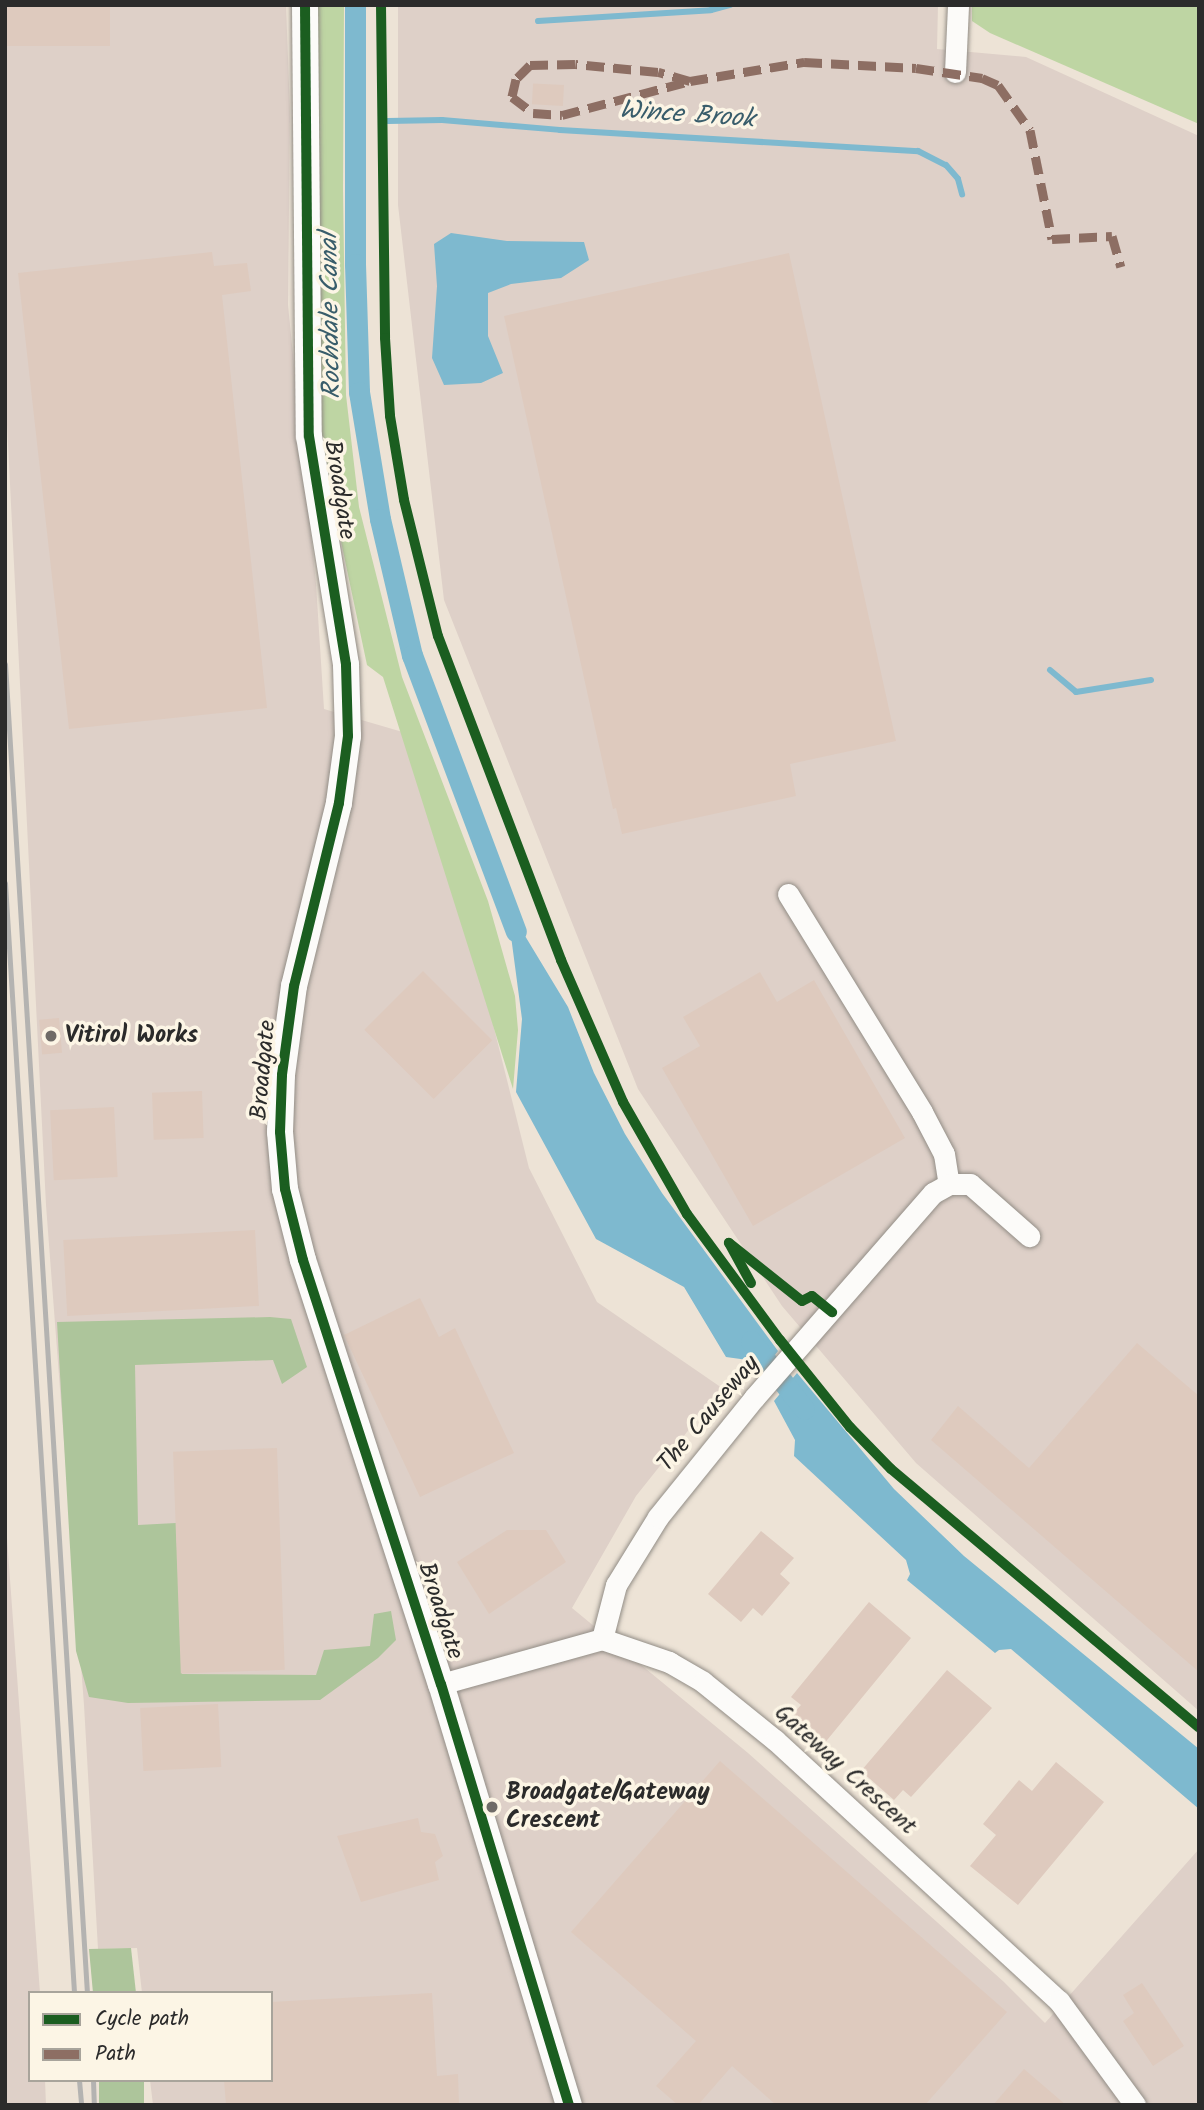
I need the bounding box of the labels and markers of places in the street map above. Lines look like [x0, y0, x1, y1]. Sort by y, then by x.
place label: Vitirol Works [65, 1022, 198, 1050]
marker: Vitirol Works [43, 1028, 59, 1044]
place label: Broadgate/Gateway Crescent [506, 1779, 710, 1835]
marker: Broadgate/Gateway Crescent [484, 1799, 500, 1815]

